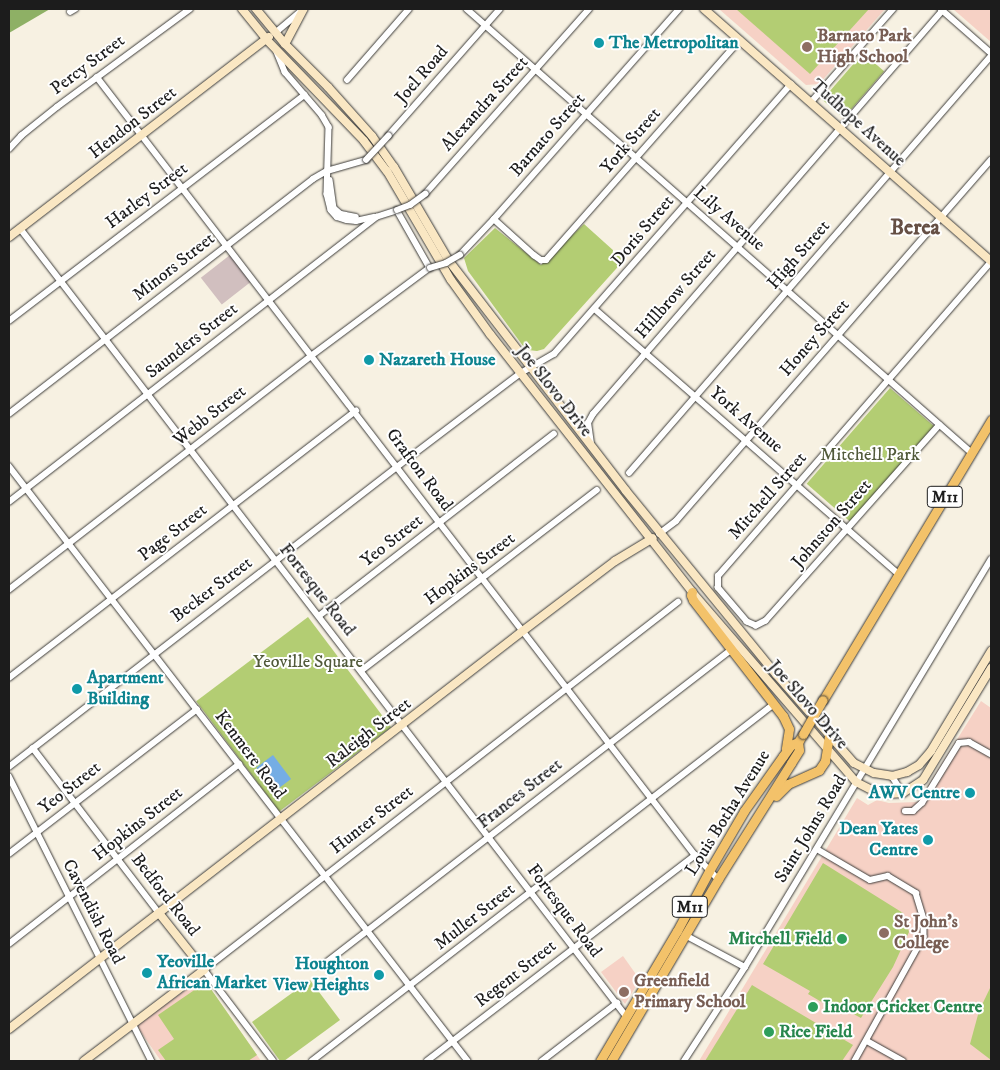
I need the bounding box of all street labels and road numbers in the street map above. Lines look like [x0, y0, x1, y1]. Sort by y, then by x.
street label: Percy Street [47, 30, 129, 100]
street label: Joel Road [391, 42, 453, 108]
street label: Alexandra Street [437, 52, 533, 156]
street label: Tudhope Avenue [806, 75, 910, 171]
street label: Hendon Street [85, 82, 181, 164]
street label: Barnato Street [506, 89, 590, 181]
street label: York Street [596, 103, 666, 179]
street label: Harley Street [102, 158, 192, 234]
street label: Lily Avenue [689, 182, 769, 256]
street label: Doris Street [607, 191, 679, 271]
street label: High Street [763, 216, 835, 294]
street label: Minors Street [129, 228, 219, 306]
street label: Hillbrow Street [631, 245, 721, 343]
street label: Honey Street [776, 295, 854, 381]
street label: Saunders Street [142, 298, 242, 384]
street label: Joe Slovo Drive [511, 341, 597, 441]
street label: Webb Street [169, 381, 251, 451]
street label: York Avenue [705, 382, 787, 458]
street label: Grafton Road [381, 424, 457, 516]
street label: Mitchell Street [724, 448, 812, 544]
street label: Johnston Street [788, 475, 876, 573]
road number: M11 [926, 484, 964, 511]
street label: Page Street [135, 500, 211, 566]
street label: Yeo Street [357, 510, 427, 572]
street label: Hopkins Street [420, 528, 520, 610]
street label: Fortesque Road [274, 540, 360, 640]
street label: Becker Street [167, 553, 257, 627]
street label: Joe Slovo Drive [763, 656, 853, 754]
street label: Raleigh Street [322, 693, 416, 773]
street label: Kenmere Road [210, 706, 290, 804]
street label: Louis Botha Avenue [681, 746, 775, 880]
street label: Frances Street [473, 754, 567, 834]
street label: Yeo Street [35, 757, 105, 819]
street label: Saint Johns Road [770, 771, 852, 887]
street label: Hunter Street [326, 781, 418, 859]
street label: Hopkins Street [89, 782, 187, 866]
street label: Bedford Road [126, 849, 204, 941]
street label: Cavendish Road [57, 856, 129, 968]
street label: Fortesque Road [522, 860, 606, 962]
street label: Muller Street [430, 879, 520, 955]
road number: M11 [671, 894, 709, 920]
street label: Regent Street [471, 936, 561, 1012]

